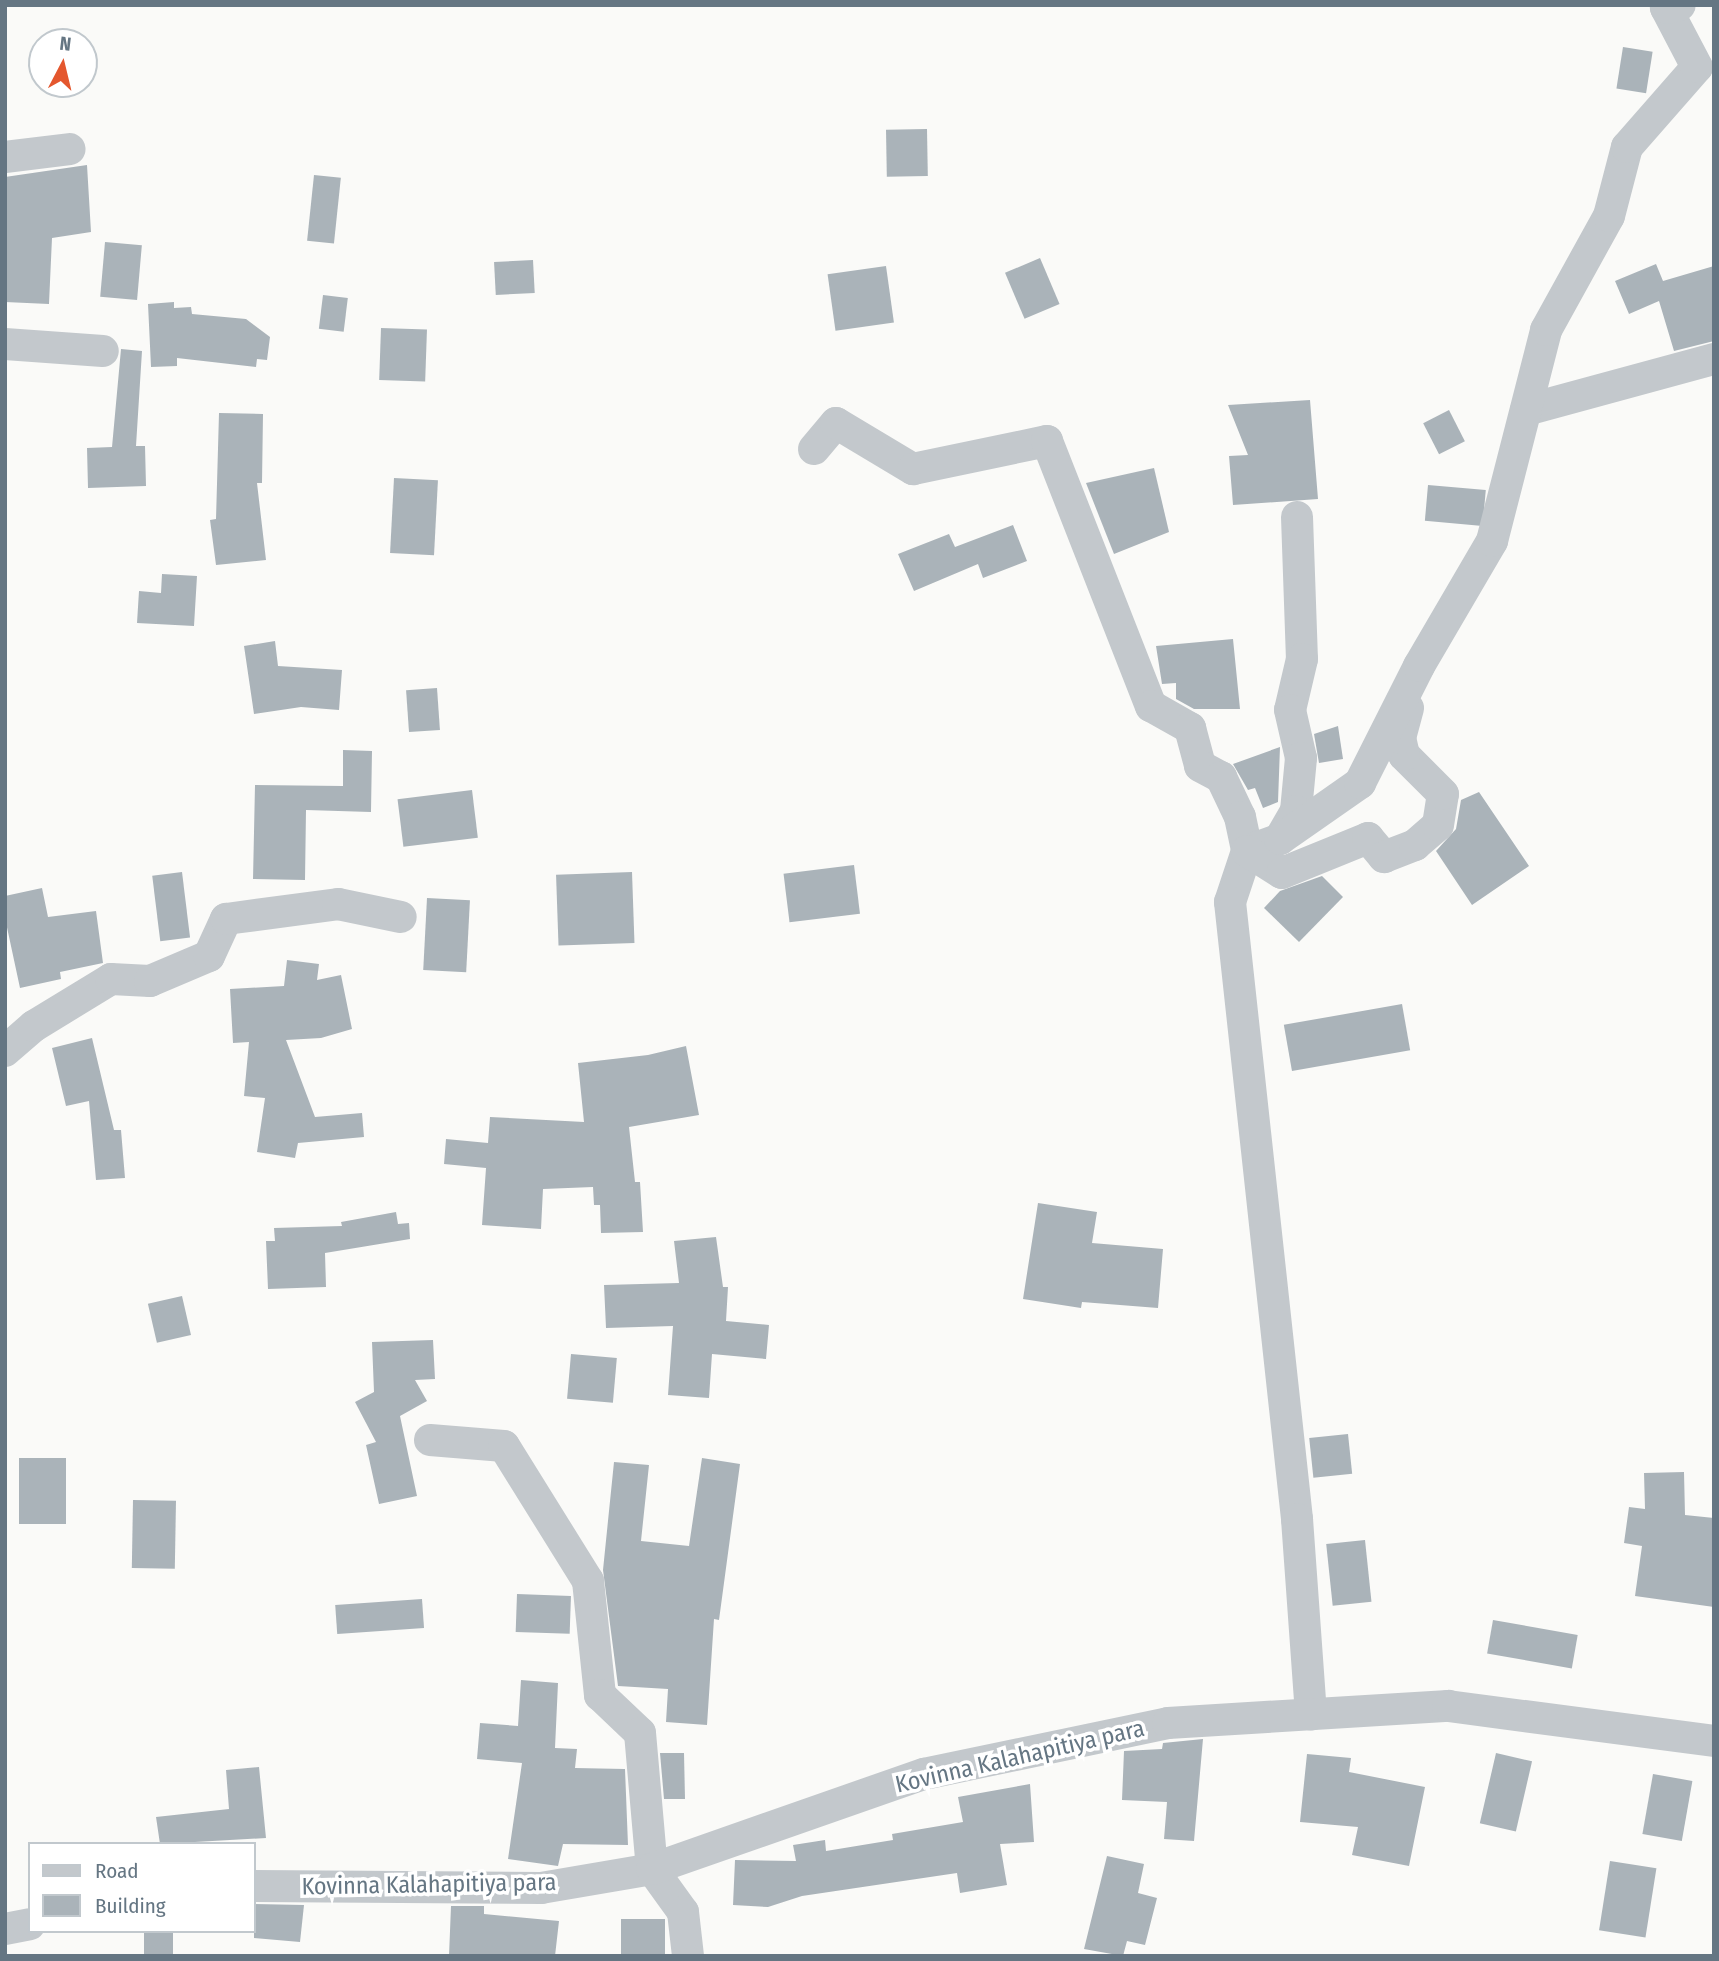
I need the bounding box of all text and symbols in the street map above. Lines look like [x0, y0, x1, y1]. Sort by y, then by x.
north arrow [28, 28, 98, 98]
text: N [58, 32, 72, 56]
street label: Kovinna Kalahapitiya para [893, 1714, 1147, 1800]
legend [28, 1842, 256, 1933]
text: Road [95, 1858, 139, 1884]
street label: Kovinna Kalahapitiya para [301, 1868, 557, 1902]
text: Building [95, 1893, 166, 1919]

